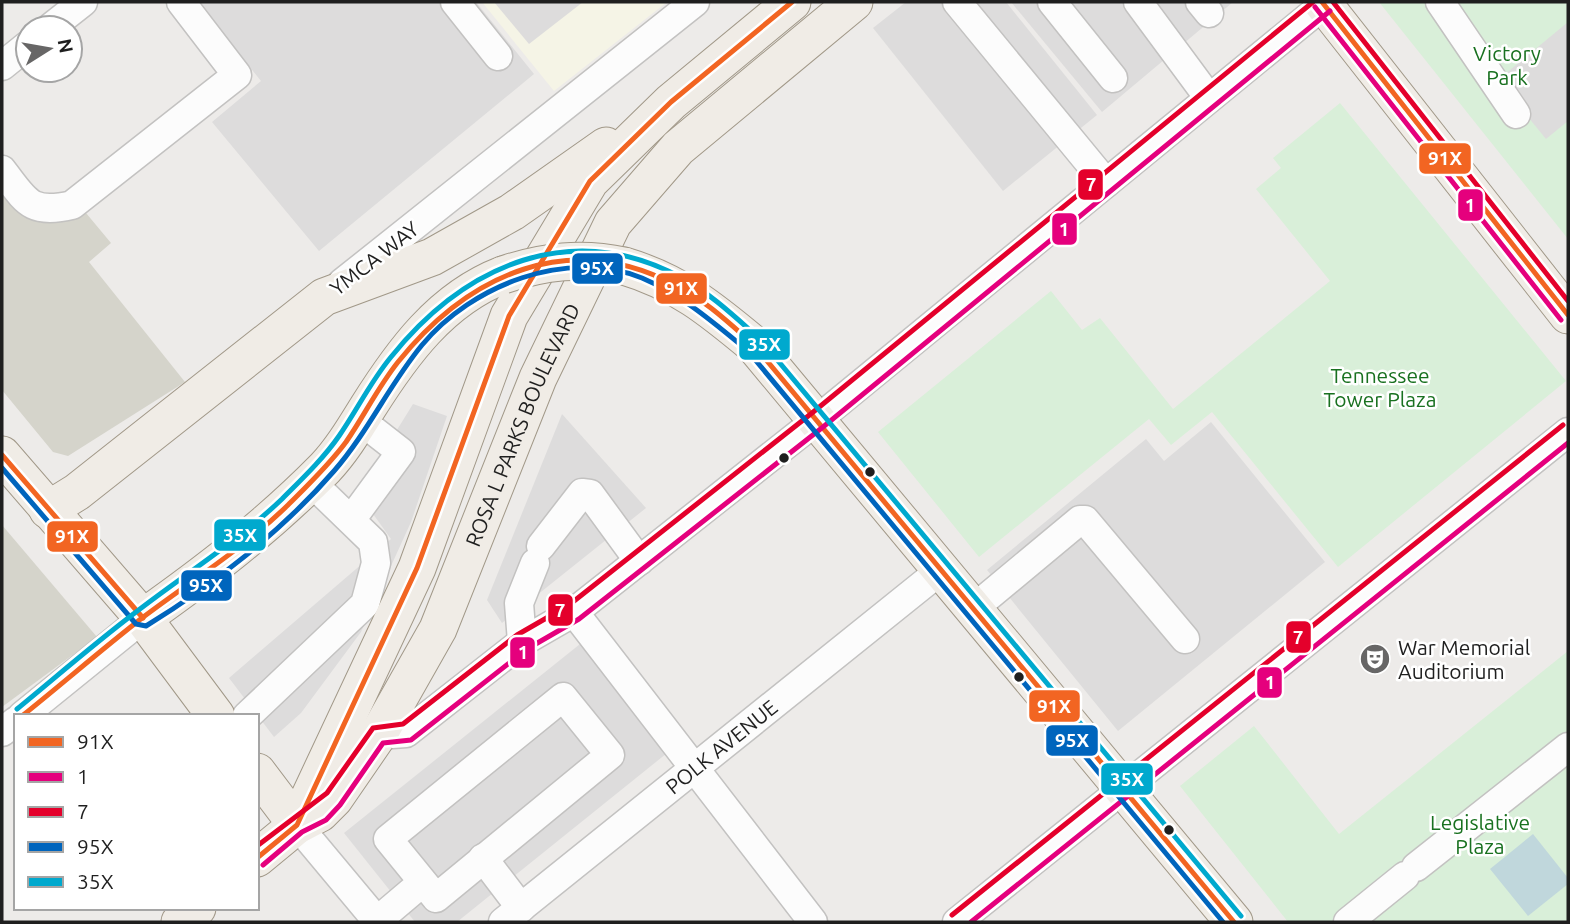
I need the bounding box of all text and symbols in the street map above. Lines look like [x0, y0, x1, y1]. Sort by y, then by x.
north arrow [14, 14, 84, 84]
text: N [54, 37, 78, 55]
park label: Victory Park [1473, 41, 1541, 89]
line badge: 91X [1418, 142, 1472, 175]
text: 91X [1428, 147, 1462, 169]
line badge: 7 [1077, 168, 1104, 201]
text: 7 [1086, 173, 1096, 195]
line badge: 1 [1457, 188, 1484, 222]
text: 1 [1465, 194, 1475, 216]
line badge: 1 [1051, 212, 1078, 246]
street label: YMCA WAY [325, 216, 423, 300]
text: 1 [1059, 218, 1069, 240]
line badge: 95X [571, 252, 624, 285]
text: 95X [580, 257, 614, 279]
line badge: 91X [655, 272, 708, 305]
text: 91X [664, 277, 698, 299]
street label: ROSA L PARKS BOULEVARD [460, 299, 584, 550]
line badge: 35X [738, 328, 791, 361]
text: 35X [747, 333, 781, 355]
park label: Tennessee Tower Plaza [1324, 363, 1436, 411]
unlabelled marker [777, 451, 791, 465]
unlabelled marker [863, 465, 877, 479]
line badge: 35X [213, 518, 267, 552]
line badge: 91X [46, 520, 99, 553]
text: 35X [223, 524, 257, 546]
text: 91X [55, 525, 89, 547]
line badge: 95X [180, 569, 233, 602]
text: 95X [189, 574, 223, 596]
line badge: 7 [547, 593, 574, 627]
text: 7 [555, 599, 565, 621]
line badge: 7 [1285, 620, 1312, 654]
text: 7 [1293, 626, 1303, 648]
place label: War Memorial Auditorium [1398, 635, 1530, 683]
line badge: 1 [509, 636, 536, 669]
text: 1 [518, 641, 528, 663]
theatre icon: War Memorial Auditorium [1358, 642, 1392, 676]
line badge: 1 [1256, 666, 1283, 699]
unlabelled marker [1012, 670, 1026, 684]
text: 1 [1265, 671, 1275, 693]
line badge: 91X [1028, 689, 1081, 723]
street label: POLK AVENUE [661, 695, 782, 799]
text: 91X [1037, 695, 1071, 717]
legend [14, 714, 259, 910]
line badge: 95X [1045, 724, 1099, 757]
text: 91X [77, 729, 114, 753]
text: 95X [1055, 729, 1089, 751]
line badge: 35X [1100, 762, 1154, 796]
text: 1 [77, 764, 89, 788]
text: 35X [1110, 768, 1144, 790]
text: 7 [77, 799, 89, 823]
park label: Legislative Plaza [1430, 810, 1530, 858]
unlabelled marker [1162, 823, 1176, 837]
text: 95X [77, 834, 114, 858]
text: 35X [77, 869, 114, 893]

